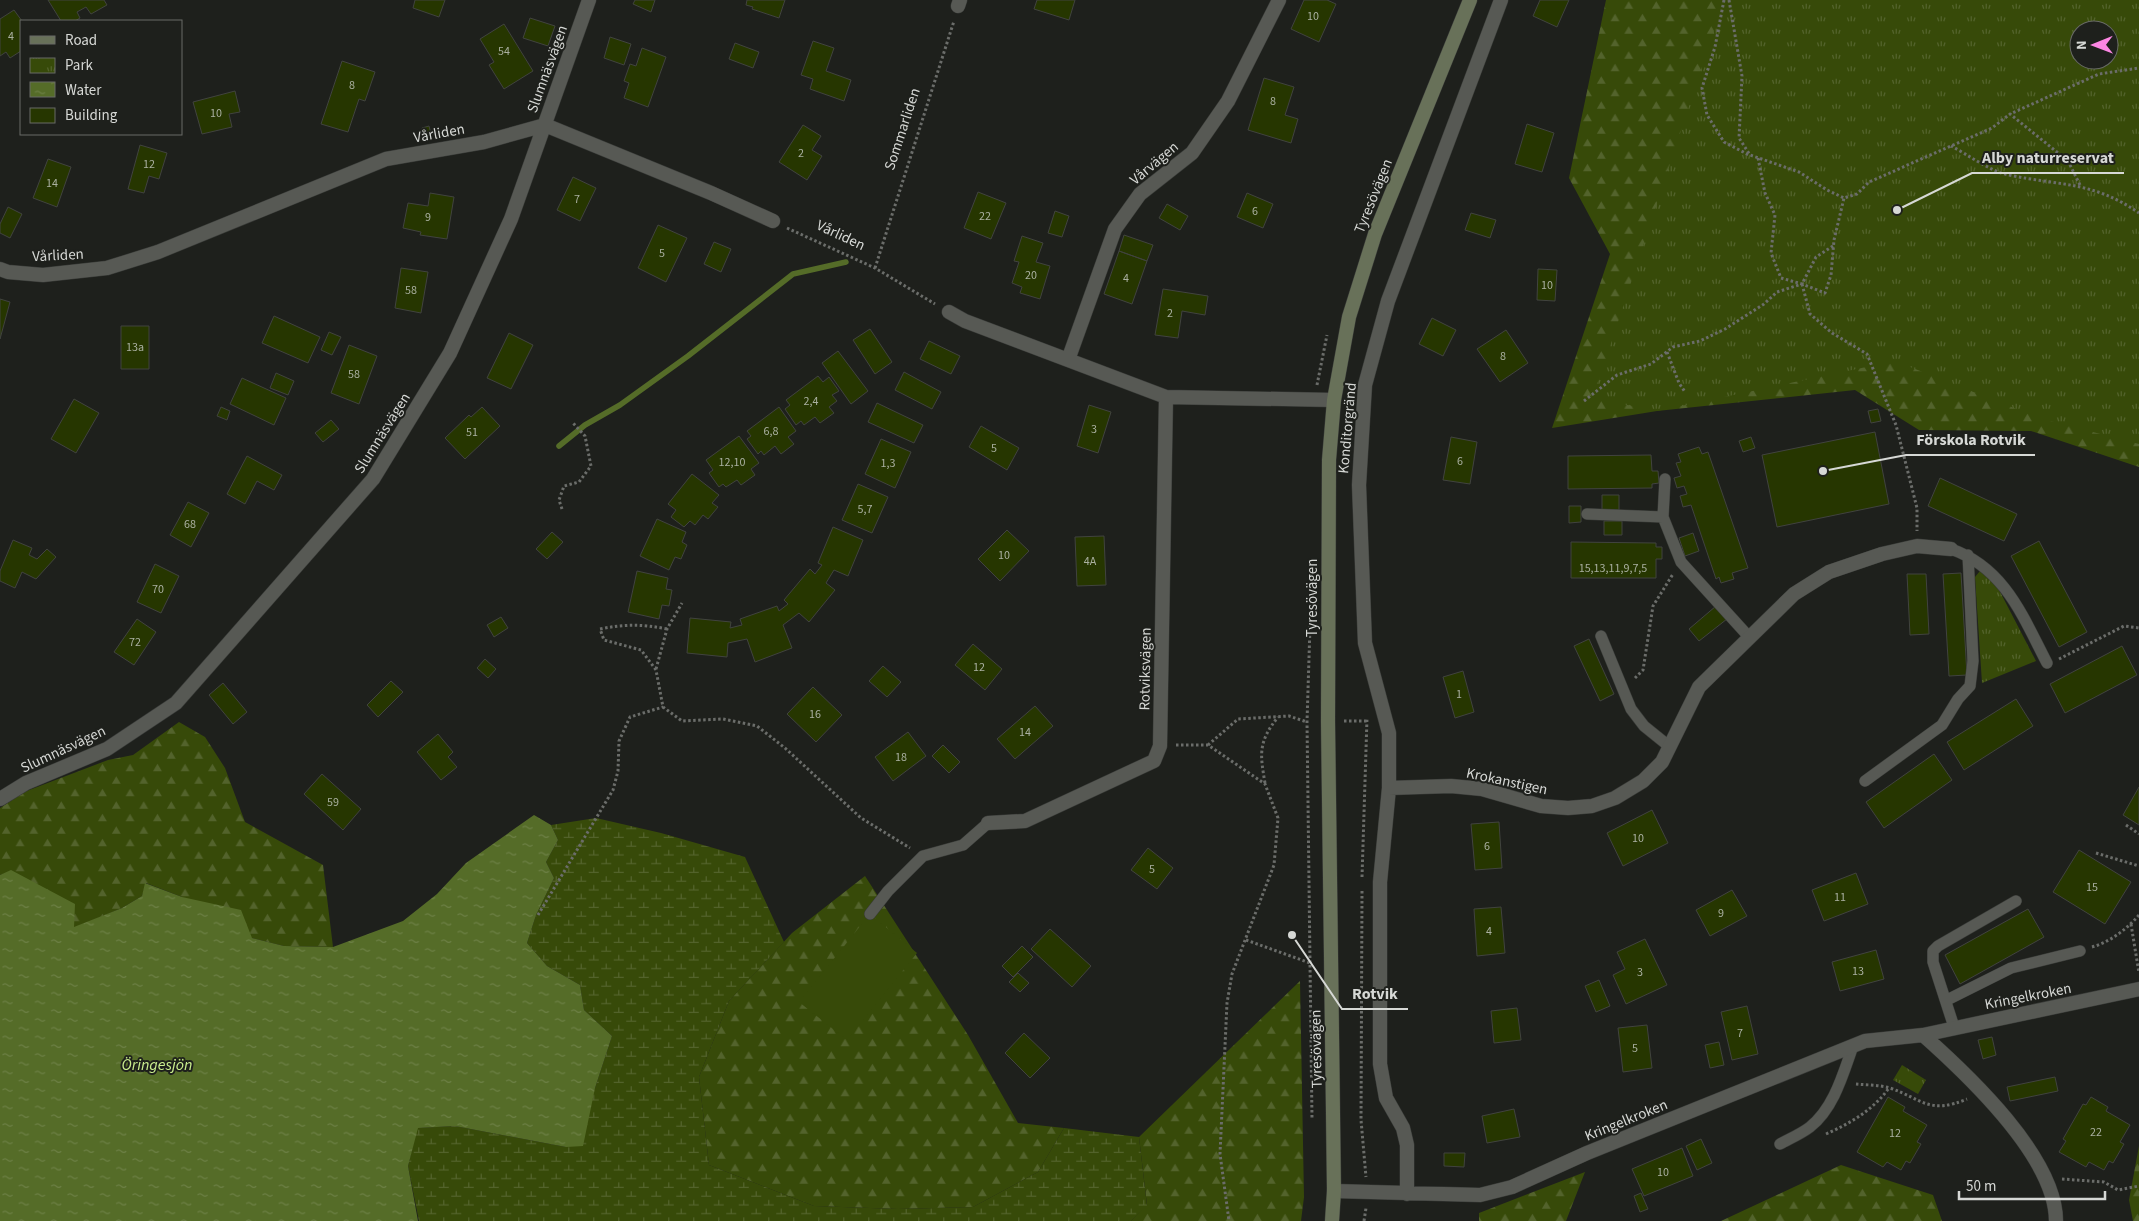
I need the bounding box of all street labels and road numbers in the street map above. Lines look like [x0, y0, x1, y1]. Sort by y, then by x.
street label: Slumnäsvägen [522, 22, 573, 116]
street label: Sommarliden [879, 85, 926, 173]
street label: Vårliden [412, 119, 466, 148]
street label: Vårvägen [1125, 137, 1183, 190]
street label: Tyresövägen [1349, 156, 1398, 237]
street label: Vårliden [813, 215, 869, 256]
street label: Vårliden [32, 244, 84, 267]
street label: Konditorgränd [1333, 382, 1362, 475]
street label: Slumnäsvägen [349, 389, 416, 478]
street label: Tyresövägen [1302, 559, 1323, 637]
street label: Rotviksvägen [1134, 627, 1157, 711]
street label: Slumnäsvägen [17, 721, 109, 778]
street label: Krokanstigen [1464, 763, 1550, 800]
street label: Kringelkroken [1983, 978, 2073, 1015]
street label: Tyresövägen [1305, 1009, 1328, 1089]
street label: Kringelkroken [1582, 1094, 1671, 1147]

